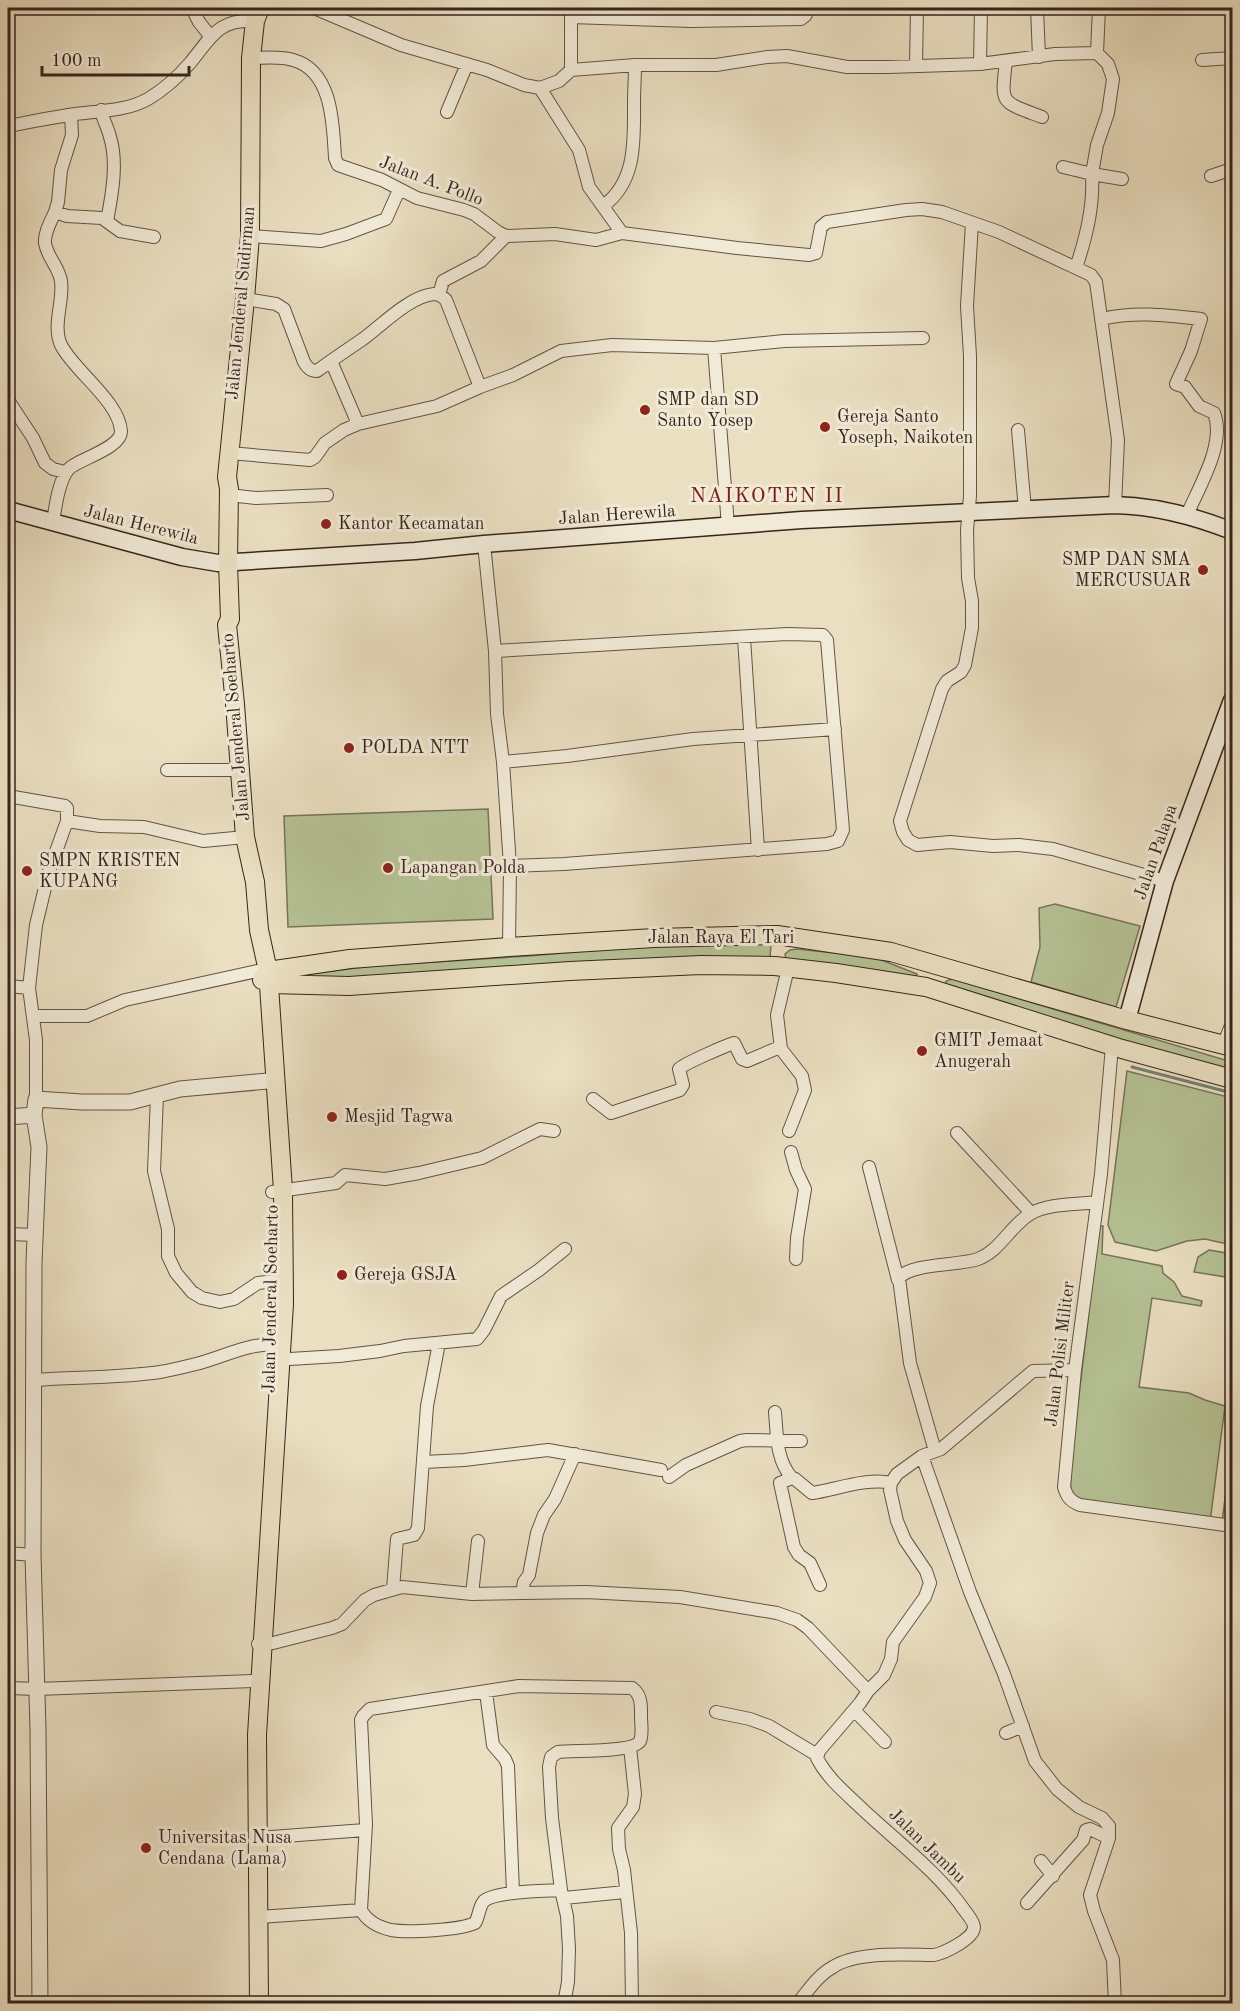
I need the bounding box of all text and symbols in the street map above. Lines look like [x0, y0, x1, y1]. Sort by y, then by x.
scale bar [42, 39, 189, 77]
text: 100 m [51, 52, 102, 70]
street label: Jalan A. Pollo [377, 153, 486, 209]
street label: Jalan Jenderal Sudirman [224, 205, 258, 400]
place label: SMP dan SD Santo Yosep [657, 391, 759, 430]
marker: SMP dan SD Santo Yosep [638, 403, 652, 417]
place label: Gereja Santo Yoseph, Naikoten [837, 408, 974, 447]
marker: Gereja Santo Yoseph, Naikoten [818, 420, 832, 434]
district label: NAIKOTEN II [690, 486, 844, 507]
street label: Jalan Herewila [82, 502, 200, 548]
street label: Jalan Herewila [558, 502, 677, 528]
place label: Kantor Kecamatan [338, 515, 485, 533]
marker: Kantor Kecamatan [319, 517, 333, 531]
place label: SMP DAN SMA MERCUSUAR [1062, 551, 1191, 590]
marker: SMP DAN SMA MERCUSUAR [1196, 563, 1210, 577]
street label: Jalan Jenderal Soeharto [219, 632, 253, 822]
place label: POLDA NTT [361, 739, 469, 757]
marker: POLDA NTT [342, 741, 356, 755]
street label: Jalan Palapa [1131, 802, 1181, 902]
place label: SMPN KRISTEN KUPANG [39, 852, 180, 891]
place label: Lapangan Polda [400, 859, 526, 877]
marker: Lapangan Polda [381, 861, 395, 875]
marker: SMPN KRISTEN KUPANG [20, 864, 34, 878]
street label: Jalan Raya El Tari [648, 929, 795, 947]
place label: GMIT Jemaat Anugerah [934, 1032, 1043, 1071]
marker: GMIT Jemaat Anugerah [915, 1044, 929, 1058]
place label: Mesjid Tagwa [344, 1108, 453, 1126]
marker: Mesjid Tagwa [325, 1110, 339, 1124]
street label: Jalan Jenderal Soeharto [260, 1205, 282, 1393]
place label: Gereja GSJA [354, 1266, 457, 1284]
marker: Gereja GSJA [335, 1268, 349, 1282]
street label: Jalan Polisi Militer [1042, 1280, 1078, 1428]
street label: Jalan Jambu [885, 1805, 969, 1887]
place label: Universitas Nusa Cendana (Lama) [158, 1829, 292, 1868]
marker: Universitas Nusa Cendana (Lama) [139, 1841, 153, 1855]

